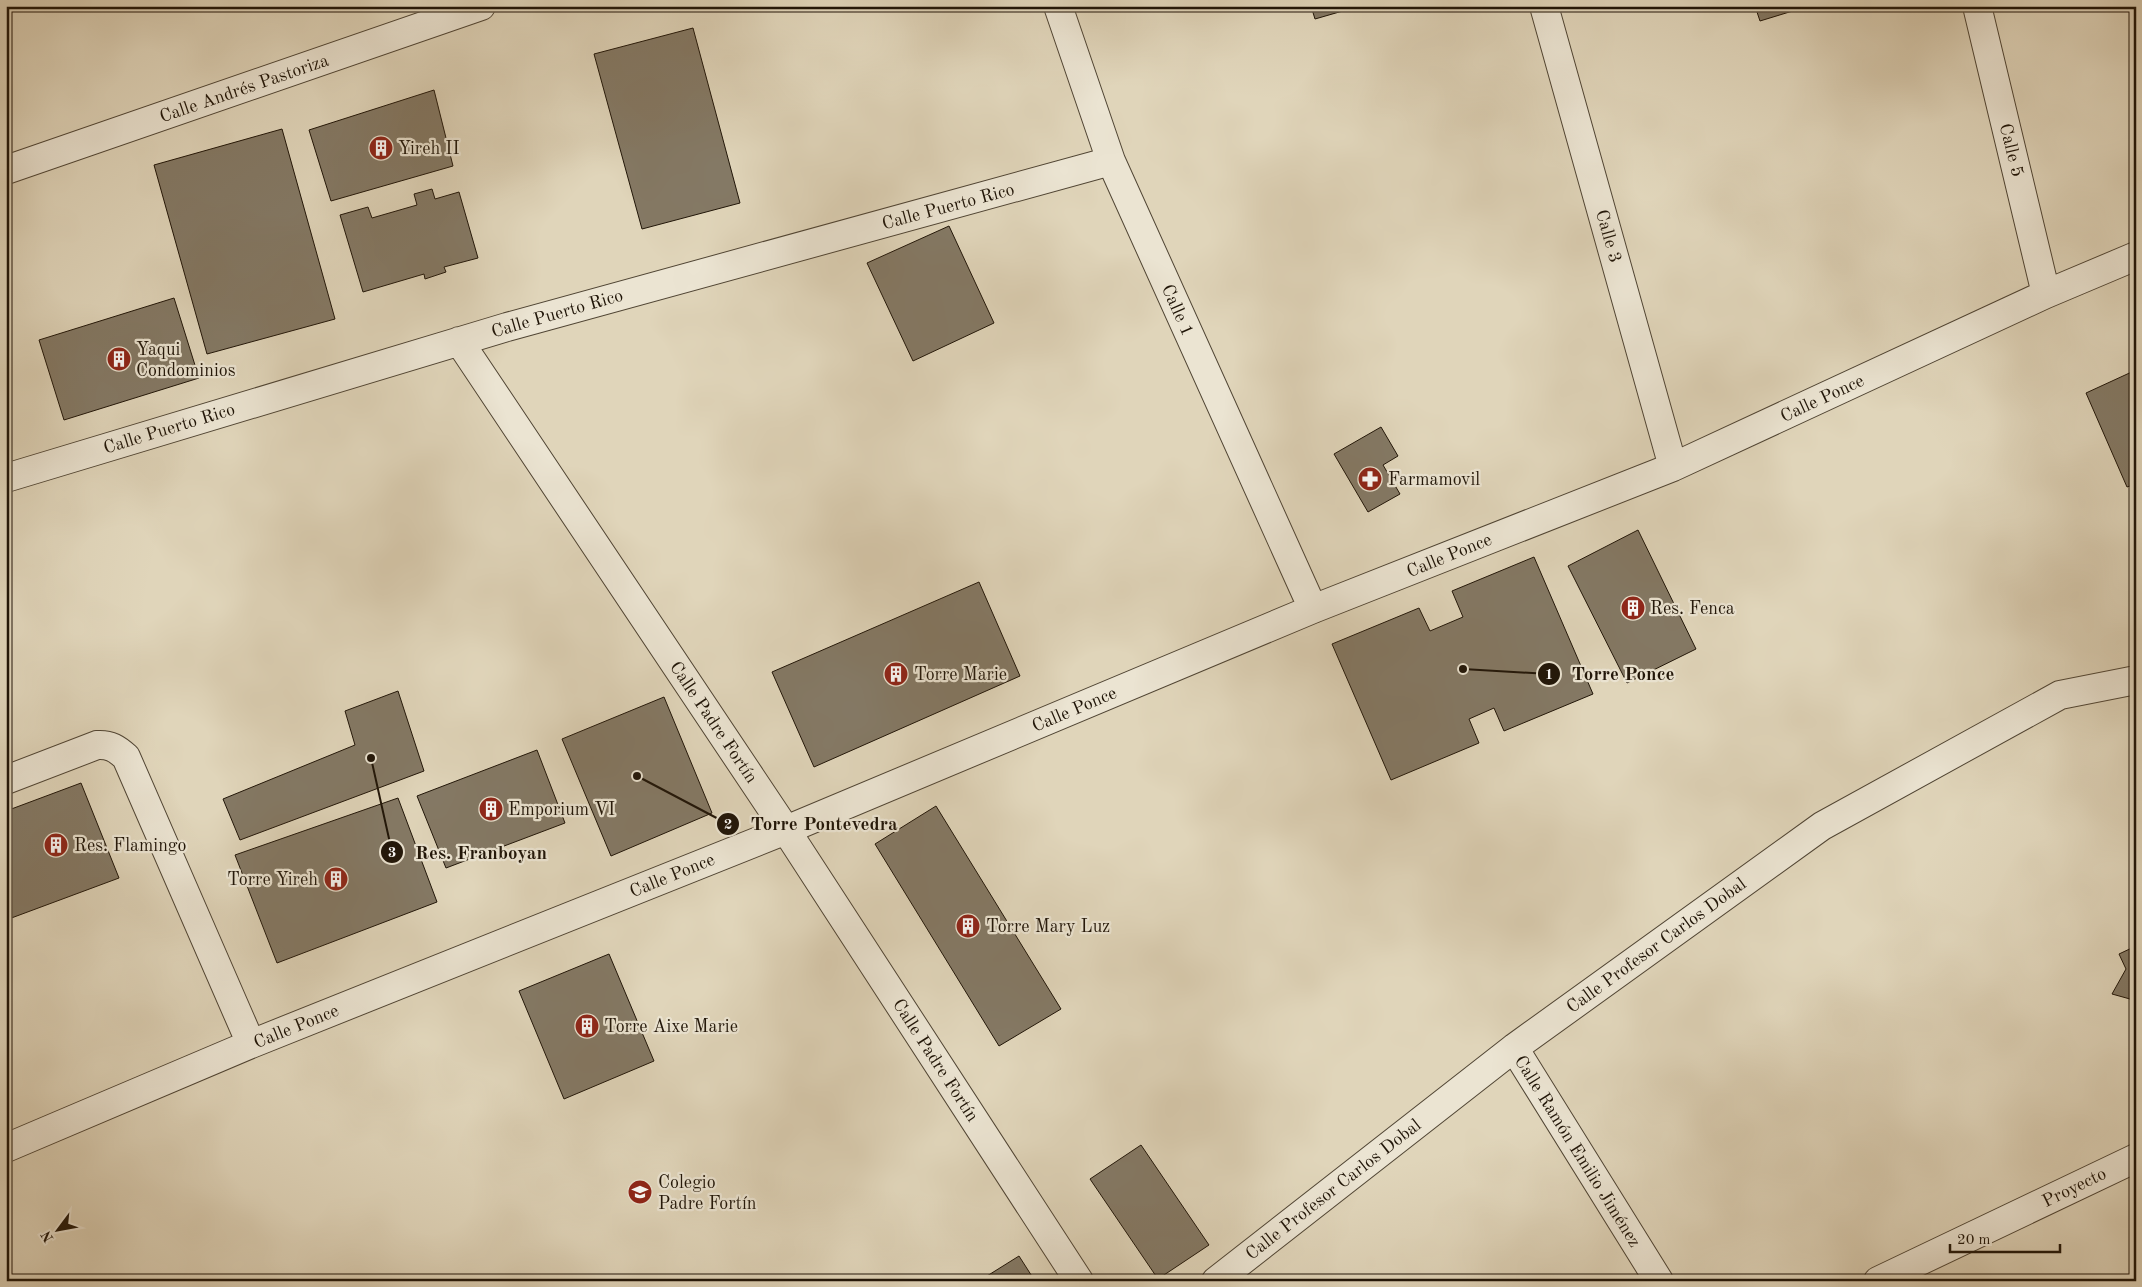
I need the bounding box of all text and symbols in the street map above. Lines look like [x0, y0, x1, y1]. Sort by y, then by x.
street label: Calle Andrés Pastoriza [157, 51, 331, 126]
street label: Calle 5 [1996, 122, 2026, 179]
building icon: Yireh II [368, 135, 394, 161]
place label: Yireh II [398, 140, 460, 158]
street label: Calle Puerto Rico [880, 181, 1016, 233]
street label: Calle 3 [1592, 208, 1624, 265]
street label: Calle 1 [1158, 282, 1196, 339]
street label: Calle Puerto Rico [489, 287, 625, 341]
place label: Yaqui Condominios [136, 341, 236, 380]
building icon: Yaqui Condominios [106, 346, 132, 372]
street label: Calle Ponce [1778, 372, 1867, 426]
street label: Calle Puerto Rico [101, 400, 237, 457]
pharmacy icon: Farmamovil [1357, 466, 1383, 492]
place label: Farmamovil [1388, 471, 1480, 489]
street label: Calle Ponce [1404, 531, 1495, 581]
building icon: Res. Fenca [1620, 595, 1646, 621]
place label: Res. Fenca [1650, 600, 1735, 618]
callout: Torre Ponce [1537, 657, 1685, 691]
street label: Calle Padre Fortín [666, 658, 761, 787]
building icon: Torre Marie [883, 661, 909, 687]
place label: Torre Marie [914, 666, 1007, 684]
text: Torre Ponce [1571, 666, 1675, 685]
text: 1 [1545, 668, 1553, 683]
street label: Calle Ponce [1029, 684, 1119, 736]
building icon: Emporium VI [478, 796, 504, 822]
place label: Emporium VI [508, 801, 615, 819]
callout: Torre Pontevedra [715, 807, 908, 841]
text: Torre Pontevedra [750, 816, 898, 835]
text: 2 [724, 818, 732, 833]
building icon: Res. Flamingo [43, 832, 69, 858]
callout: Res. Franboyan [380, 835, 557, 869]
place label: Res. Flamingo [74, 837, 187, 855]
text: Res. Franboyan [415, 845, 547, 864]
text: 3 [388, 846, 396, 861]
street label: Calle Ponce [627, 851, 718, 901]
building icon: Torre Yireh [323, 866, 349, 892]
place label: Torre Yireh [227, 871, 318, 889]
street label: Calle Profesor Carlos Dobal [1564, 875, 1750, 1017]
building icon: Torre Mary Luz [955, 913, 981, 939]
place label: Torre Mary Luz [986, 918, 1110, 936]
street label: Calle Padre Fortín [889, 996, 982, 1125]
street label: Calle Ponce [251, 1002, 342, 1052]
building icon: Torre Aixe Marie [574, 1013, 600, 1039]
place label: Torre Aixe Marie [604, 1018, 738, 1036]
street label: Calle Ramón Emilio Jiménez [1511, 1053, 1644, 1250]
street label: Calle Profesor Carlos Dobal [1243, 1116, 1425, 1264]
street label: Proyecto [2040, 1165, 2109, 1211]
place label: Colegio Padre Fortín [658, 1174, 757, 1213]
school or university icon: Colegio Padre Fortín [627, 1179, 653, 1205]
north arrow [32, 1204, 82, 1254]
scale bar [1950, 1222, 2060, 1254]
text: N [39, 1228, 57, 1245]
text: 20 m [1957, 1233, 1991, 1248]

